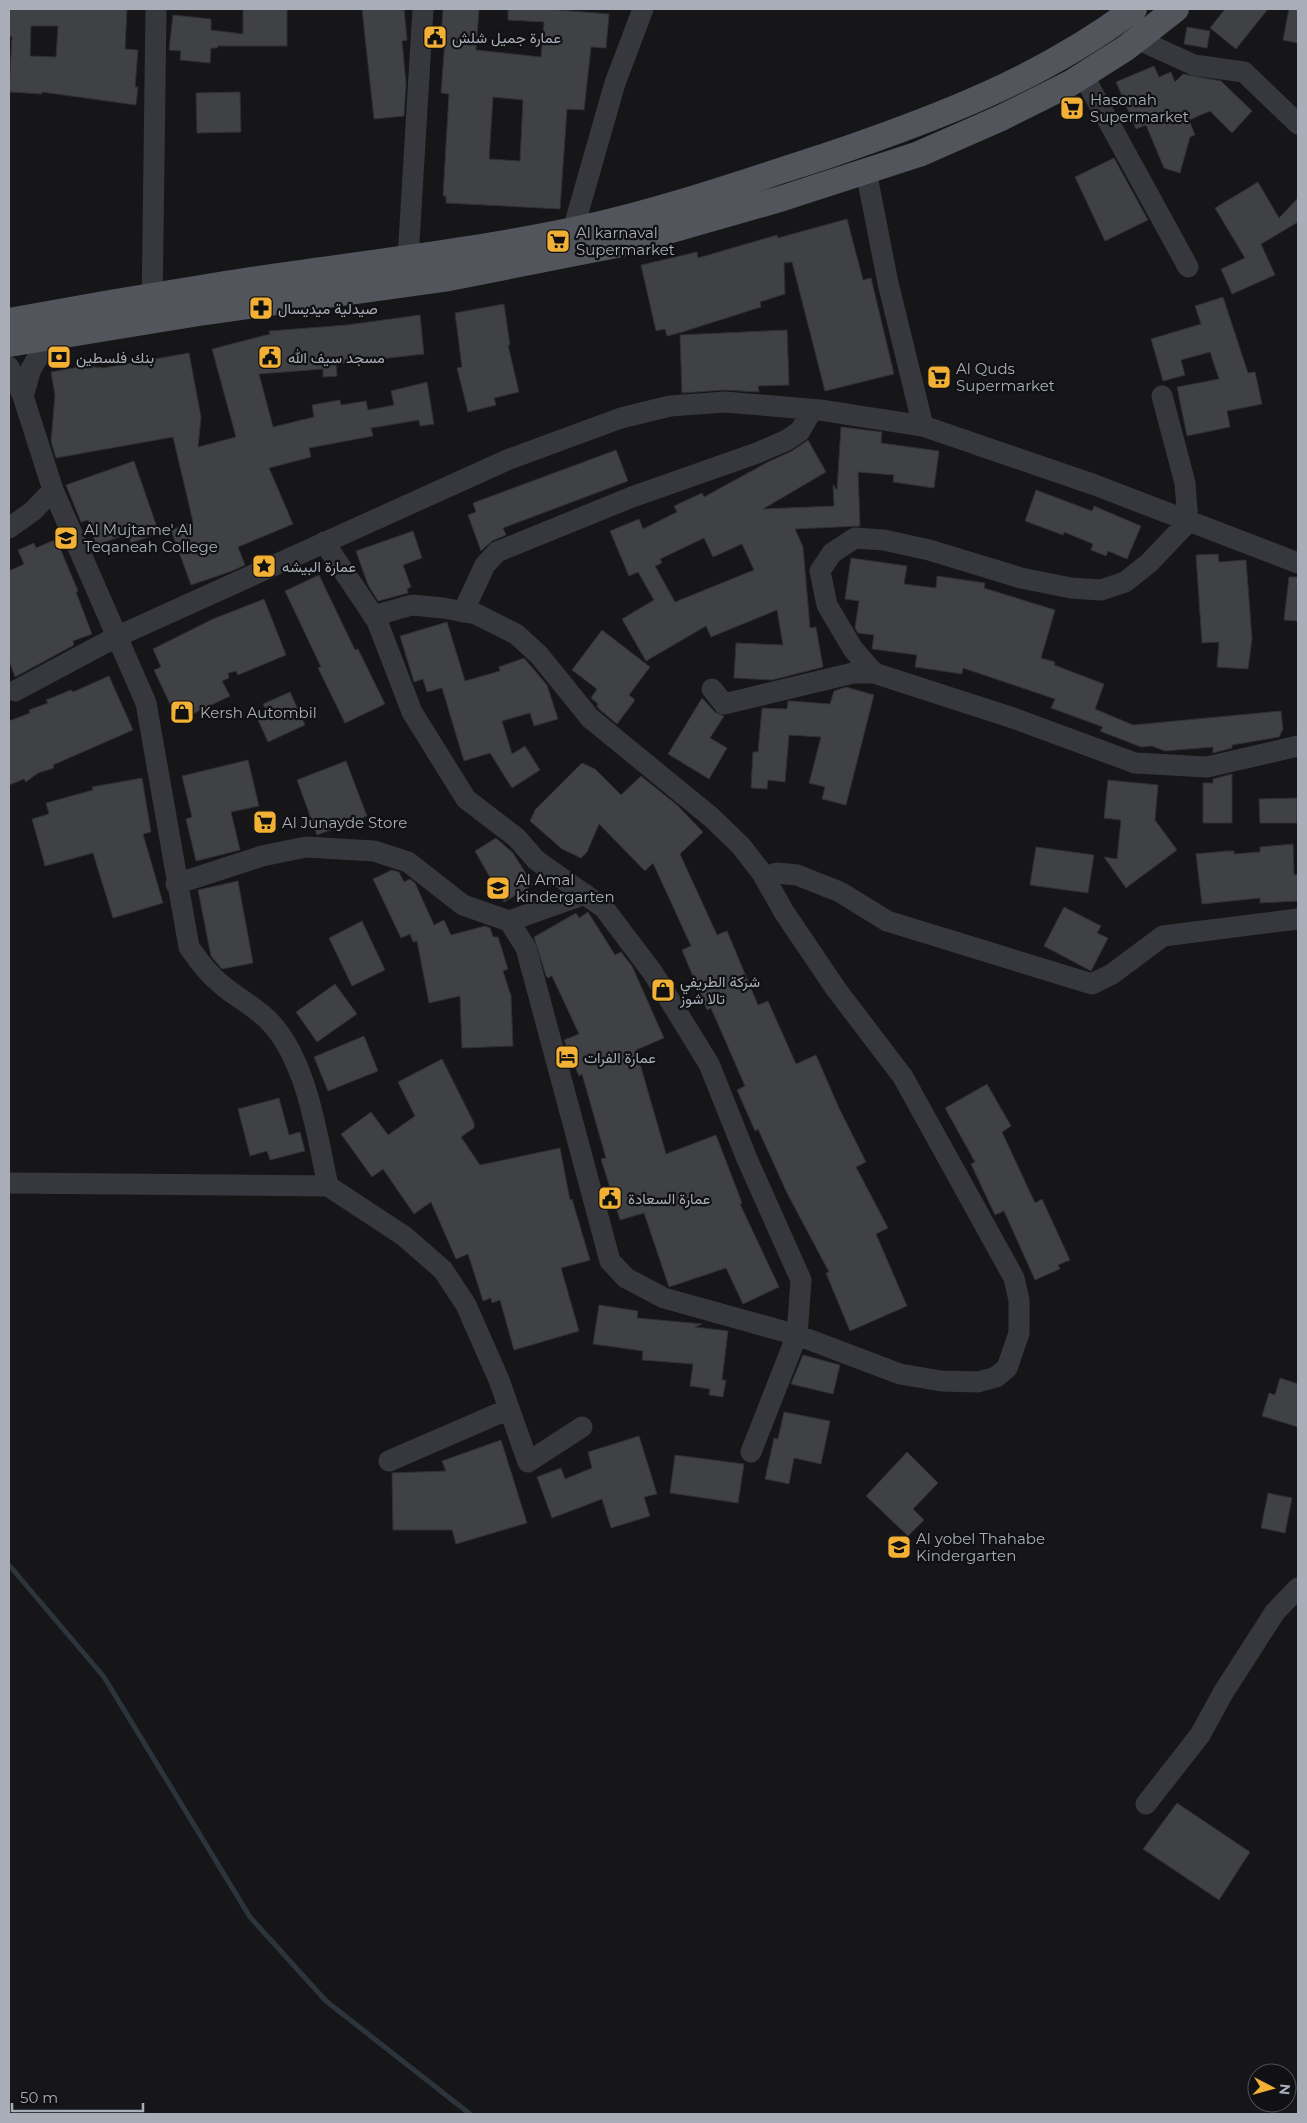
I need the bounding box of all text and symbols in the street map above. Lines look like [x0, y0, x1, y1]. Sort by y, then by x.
public building icon: عمارة جميل شلش [422, 24, 448, 50]
place label: عمارة جميل شلش [452, 28, 561, 48]
place label: Hasonah Supermarket [1090, 90, 1189, 126]
supermarket icon: Hasonah Supermarket [1059, 95, 1085, 121]
place label: Al karnaval Supermarket [576, 223, 675, 259]
supermarket icon: Al karnaval Supermarket [545, 228, 571, 254]
pharmacy icon: صيدلية ميديسال [248, 295, 274, 321]
place label: صيدلية ميديسال [278, 299, 378, 318]
bank icon: بنك فلسطين [46, 344, 72, 370]
public building icon: مسجد سيف الله [257, 344, 283, 370]
place label: بنك فلسطين [76, 348, 154, 368]
place label: مسجد سيف الله [288, 348, 385, 367]
place label: Al Quds Supermarket [956, 359, 1055, 395]
supermarket icon: Al Quds Supermarket [926, 364, 952, 390]
place label: Al Mujtame' Al Teqaneah College [84, 520, 218, 556]
school or university icon: Al Mujtame' Al Teqaneah College [53, 525, 79, 551]
place icon: عمارة البيشه [251, 553, 277, 579]
place label: عمارة البيشه [282, 557, 356, 576]
shop icon: Kersh Autombil [169, 699, 195, 725]
place label: Kersh Autombil [200, 703, 317, 722]
supermarket icon: Al Junayde Store [252, 809, 278, 835]
place label: Al Junayde Store [282, 813, 407, 832]
place label: Al Amal kindergarten [516, 870, 615, 906]
school or university icon: Al Amal kindergarten [485, 875, 511, 901]
place label: شركة الطريفي تالا شوز [679, 972, 760, 1008]
shop icon: شركة الطريفي تالا شوز [650, 977, 676, 1003]
hotel icon: عمارة الفرات [554, 1044, 580, 1070]
place label: عمارة الفرات [584, 1048, 656, 1067]
public building icon: عمارة السعادة [597, 1185, 623, 1211]
place label: عمارة السعادة [628, 1189, 711, 1208]
place label: Al yobel Thahabe Kindergarten [916, 1529, 1045, 1565]
school or university icon: Al yobel Thahabe Kindergarten [886, 1534, 912, 1560]
north arrow [1247, 2063, 1297, 2113]
scale bar [12, 2080, 144, 2112]
text: N [1275, 2083, 1294, 2096]
text: 50 m [20, 2088, 58, 2107]

